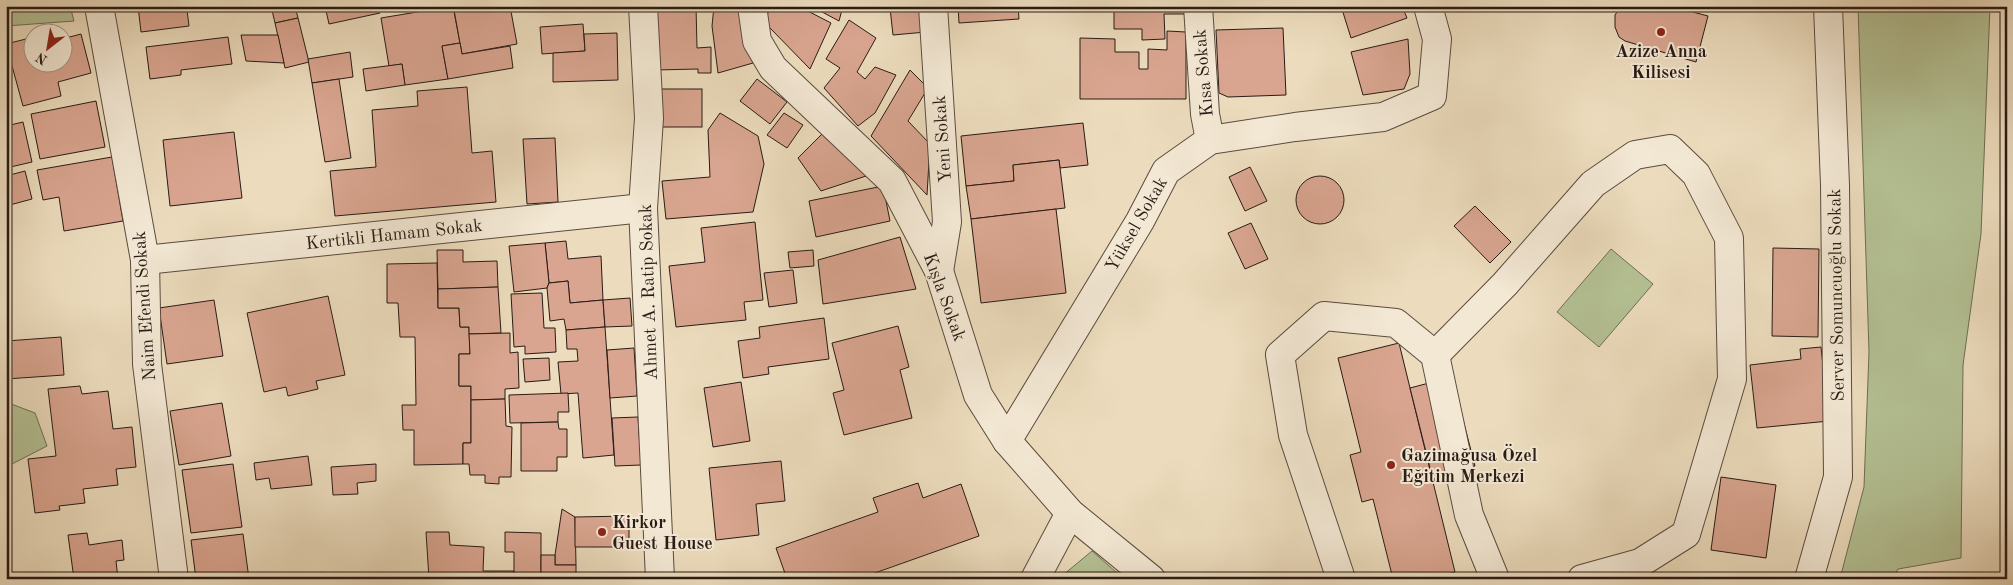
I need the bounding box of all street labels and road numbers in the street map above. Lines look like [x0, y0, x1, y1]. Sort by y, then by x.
street label: Kısa Sokak [1191, 28, 1217, 117]
street label: Yeni Sokak [931, 95, 955, 183]
street label: Yüksel Sokak [1103, 174, 1171, 275]
street label: Server Somuncuoğlu Sokak [1826, 188, 1848, 402]
street label: Ahmet A. Ratip Sokak [637, 204, 661, 380]
street label: Kertikli Hamam Sokak [305, 217, 483, 253]
street label: Naim Efendi Sokak [131, 230, 159, 382]
street label: Kışla Sokak [920, 251, 968, 344]

